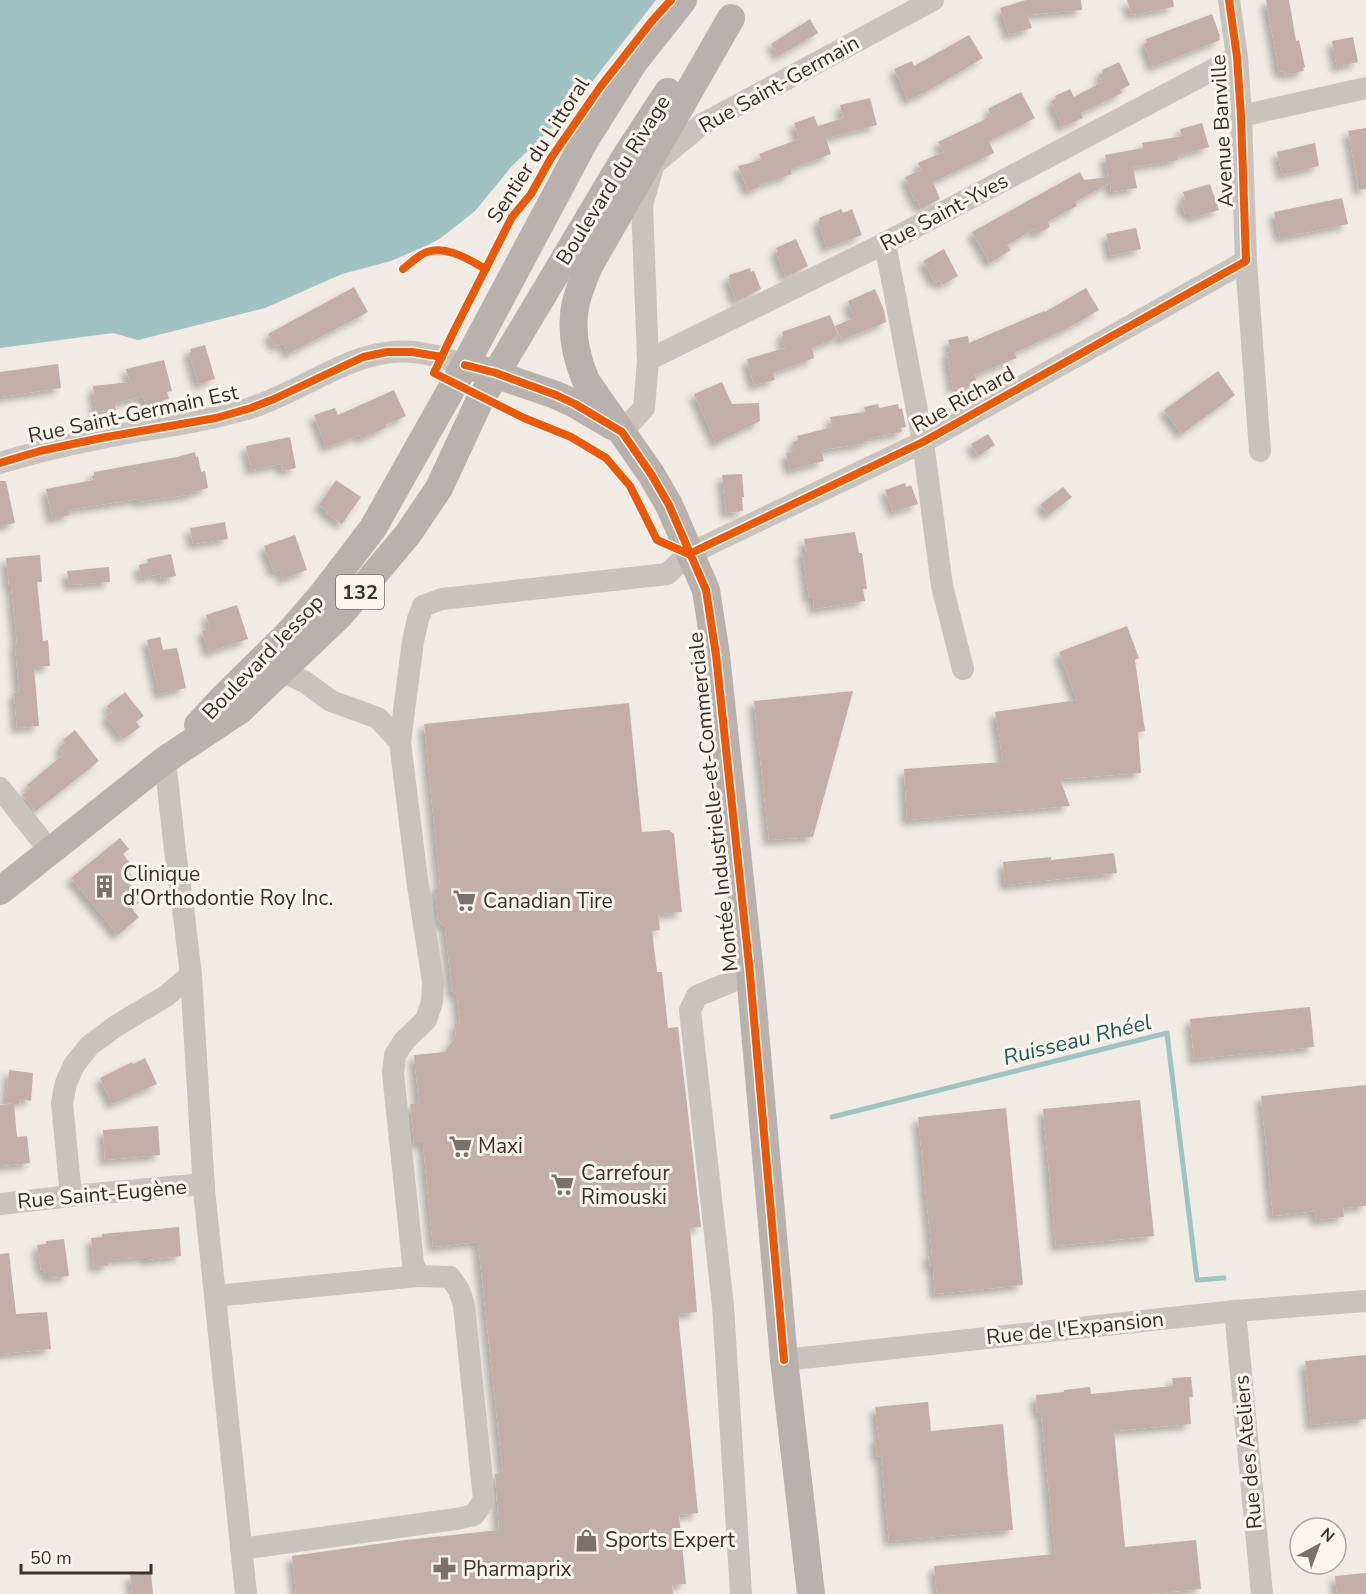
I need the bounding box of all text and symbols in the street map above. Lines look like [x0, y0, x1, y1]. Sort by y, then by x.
street label: Rue Saint-Germain [694, 28, 864, 140]
street label: Avenue Banville [1204, 54, 1240, 208]
street label: Sentier du Littoral [480, 71, 596, 228]
street label: Boulevard du Rivage [549, 90, 677, 270]
street label: Rue Saint-Yves [875, 166, 1013, 258]
street label: Rue Richard [906, 359, 1020, 439]
street label: Rue Saint-Germain Est [25, 378, 241, 450]
road number: 132 [336, 575, 384, 609]
street label: Boulevard Jessop [196, 588, 330, 726]
street label: Montée Industrielle-et-Commerciale [681, 631, 745, 973]
place label: Clinique d'Orthodontie Roy Inc. [123, 860, 333, 912]
building icon: Clinique d'Orthodontie Roy Inc. [92, 873, 118, 899]
place label: Canadian Tire [483, 887, 613, 915]
supermarket icon: Canadian Tire [452, 888, 478, 914]
water label: Ruisseau Rhéel [1000, 1007, 1155, 1073]
place label: Maxi [478, 1132, 523, 1160]
supermarket icon: Maxi [447, 1133, 473, 1159]
place label: Carrefour Rimouski [581, 1159, 670, 1211]
supermarket icon: Carrefour Rimouski [550, 1172, 576, 1198]
street label: Rue Saint-Eugène [16, 1173, 188, 1215]
street label: Rue de l'Expansion [985, 1305, 1165, 1351]
street label: Rue des Ateliers [1227, 1374, 1269, 1530]
north arrow [1288, 1516, 1348, 1576]
text: N [1315, 1523, 1339, 1548]
place label: Sports Expert [605, 1526, 736, 1554]
shop icon: Sports Expert [574, 1527, 600, 1553]
scale bar [21, 1537, 152, 1575]
text: 50 m [30, 1546, 72, 1570]
place label: Pharmaprix [463, 1555, 572, 1583]
pharmacy icon: Pharmaprix [432, 1556, 458, 1582]

